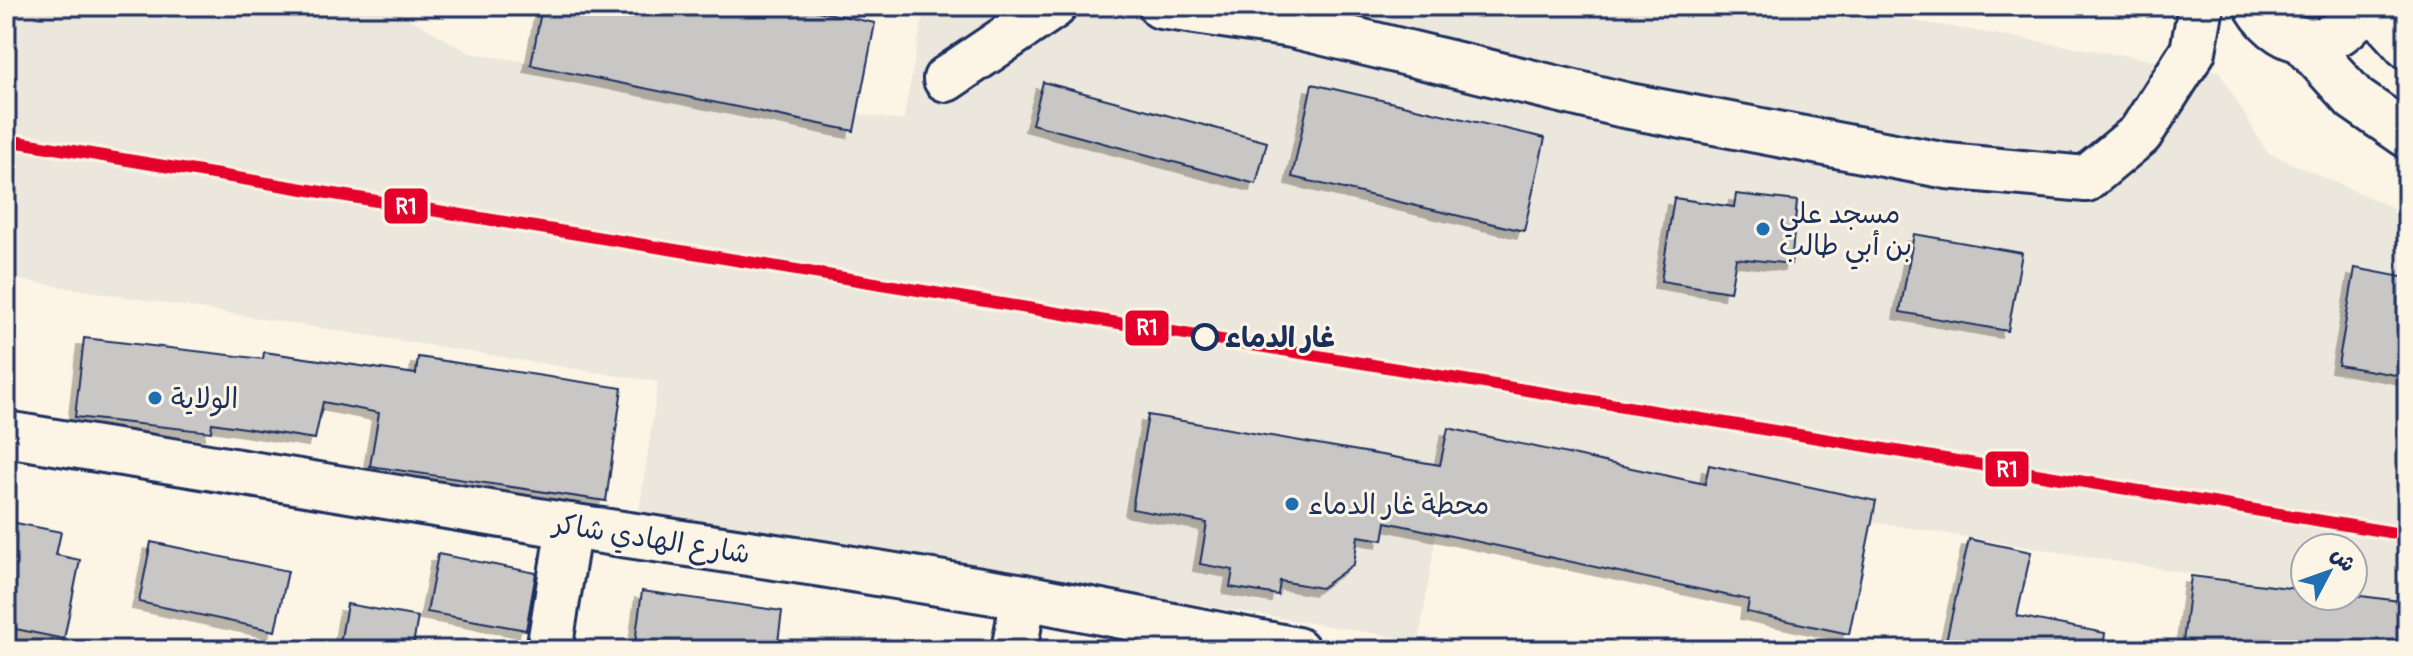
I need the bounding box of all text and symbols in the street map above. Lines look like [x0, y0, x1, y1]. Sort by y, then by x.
line badge: R1 [383, 187, 429, 225]
text: R1 [395, 193, 417, 221]
place label: مسجد علي بن أبي طالب [1779, 197, 1912, 270]
marker: مسجد علي بن أبي طالب [1754, 220, 1772, 238]
line badge: R1 [1124, 309, 1170, 347]
text: R1 [1136, 314, 1158, 342]
place label: غار الدماء [1225, 321, 1335, 356]
marker: غار الدماء [1192, 324, 1218, 350]
place label: الولاية [171, 382, 238, 417]
marker: الولاية [146, 389, 164, 407]
line badge: R1 [1984, 450, 2030, 488]
text: R1 [1996, 456, 2018, 484]
place label: محطة غار الدماء [1308, 488, 1489, 523]
marker: محطة غار الدماء [1283, 495, 1301, 513]
street label: شارع الهادي شاكر [549, 506, 752, 574]
north arrow [2289, 532, 2369, 612]
text: ش [2325, 541, 2362, 578]

